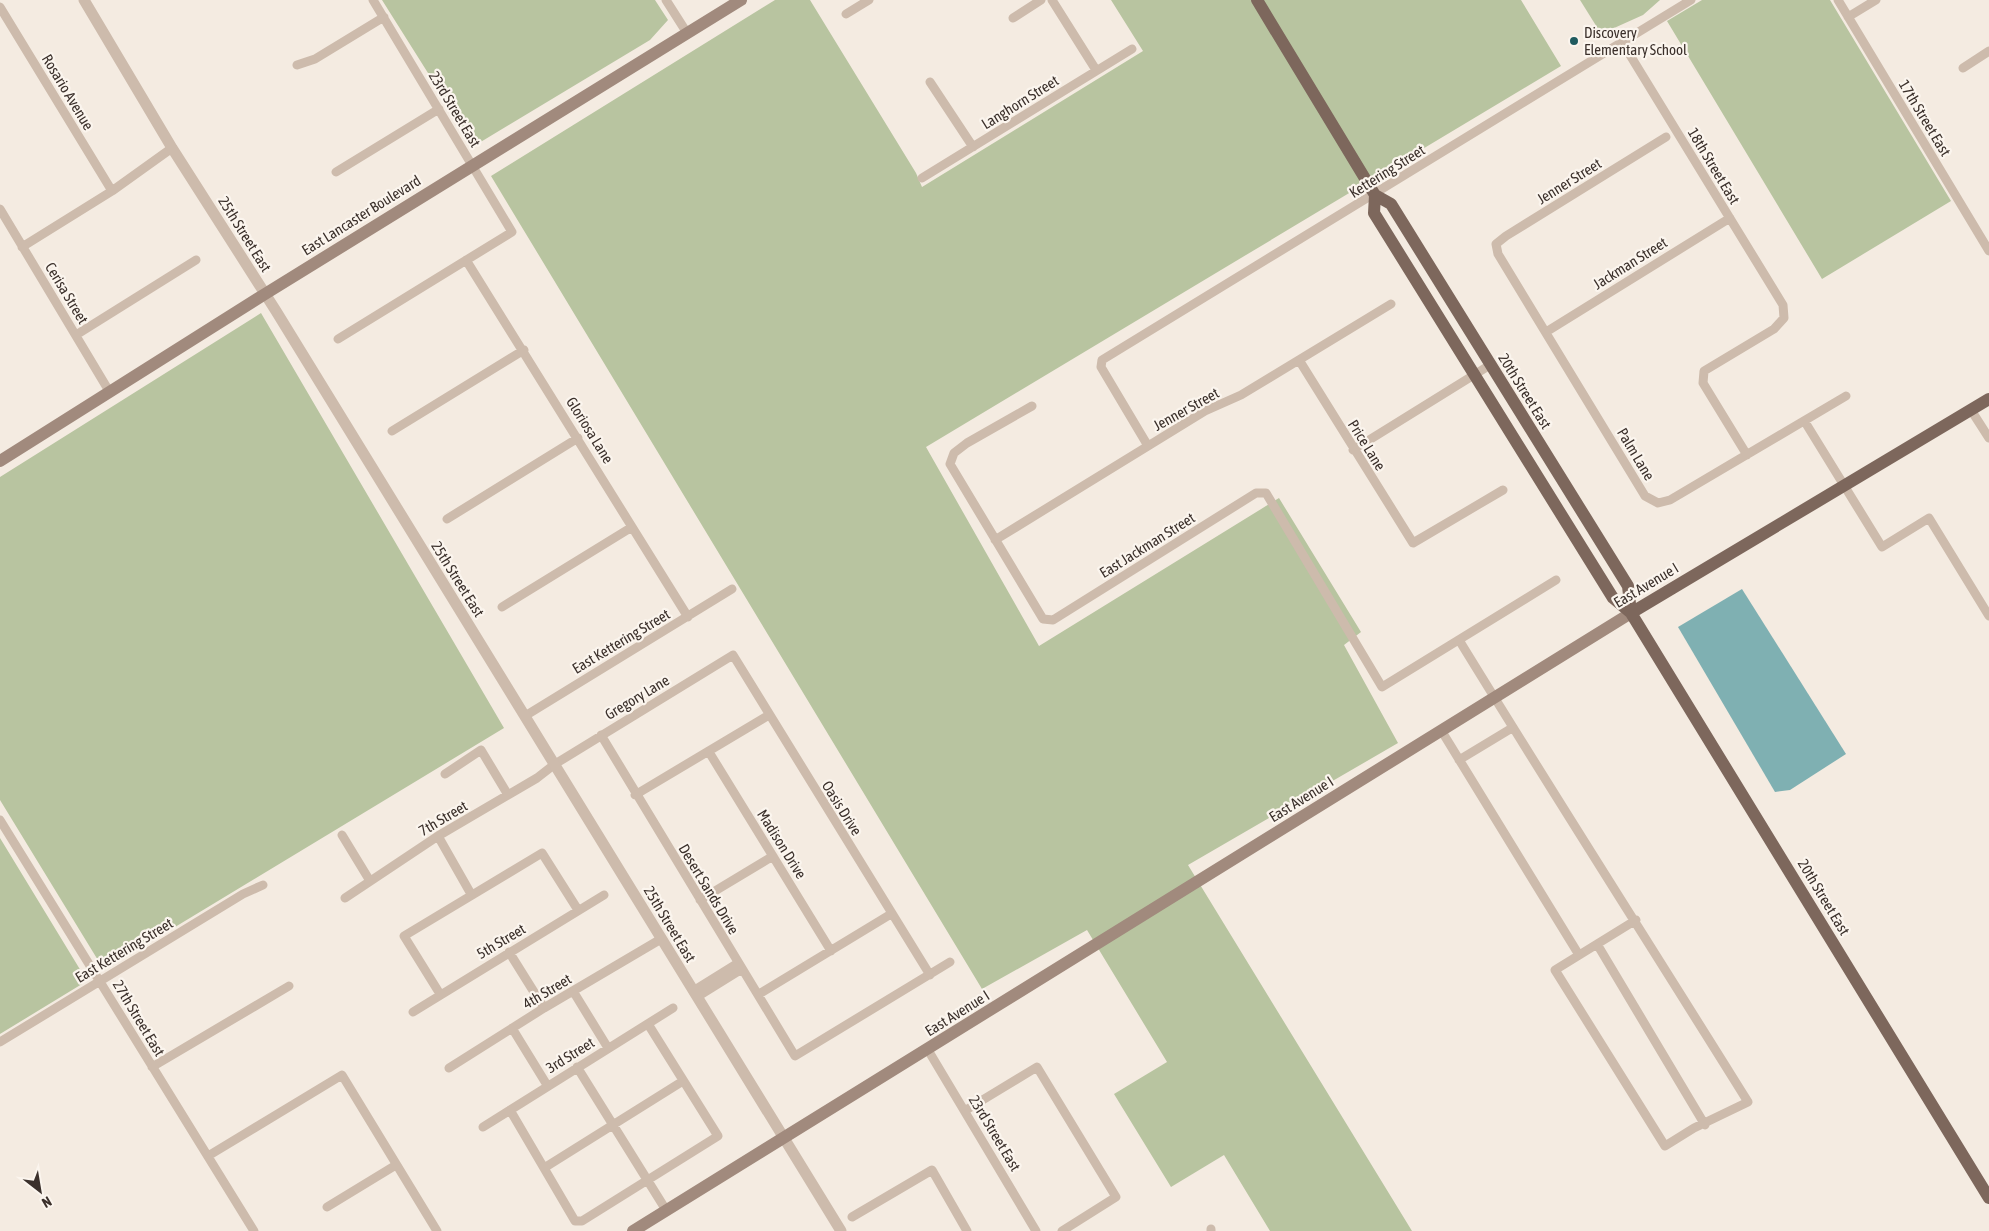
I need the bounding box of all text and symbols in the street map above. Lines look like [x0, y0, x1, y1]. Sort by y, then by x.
place label: Discovery Elementary School [1584, 24, 1687, 58]
marker: Discovery Elementary School [1568, 35, 1580, 47]
street label: Rosario Avenue [39, 51, 97, 133]
street label: 23rd Street East [426, 68, 484, 150]
street label: Langhorn Street [978, 72, 1062, 132]
street label: 17th Street East [1896, 77, 1954, 159]
street label: 18th Street East [1685, 125, 1743, 207]
street label: Kettering Street [1346, 141, 1428, 201]
street label: Jenner Street [1534, 155, 1604, 207]
street label: East Lancaster Boulevard [298, 172, 424, 258]
street label: 25th Street East [215, 193, 275, 275]
street label: Jackman Street [1590, 234, 1670, 292]
street label: Cerisa Street [42, 259, 92, 327]
street label: 20th Street East [1495, 350, 1555, 432]
street label: Jenner Street [1150, 384, 1222, 434]
street label: Gloriosa Lane [563, 394, 617, 466]
street label: Price Lane [1345, 417, 1389, 474]
street label: Palm Lane [1614, 425, 1658, 483]
street label: East Jackman Street [1096, 509, 1198, 581]
street label: 25th Street East [428, 538, 488, 620]
street label: East Avenue I [1611, 559, 1681, 611]
street label: East Kettering Street [569, 605, 673, 677]
street label: Gregory Lane [602, 671, 672, 723]
street label: East Avenue I [1266, 773, 1336, 825]
street label: Oasis Drive [819, 778, 865, 839]
street label: 7th Street [416, 797, 470, 839]
street label: Madison Drive [754, 806, 810, 882]
street label: Desert Sands Drive [675, 841, 743, 937]
street label: 20th Street East [1795, 856, 1853, 938]
street label: 25th Street East [641, 883, 699, 965]
street label: East Kettering Street [72, 914, 176, 986]
street label: 5th Street [474, 920, 528, 962]
street label: 4th Street [520, 970, 574, 1012]
street label: 27th Street East [110, 977, 168, 1059]
street label: East Avenue I [922, 987, 992, 1039]
street label: 3rd Street [543, 1034, 597, 1076]
street label: 23rd Street East [966, 1092, 1024, 1174]
north arrow [15, 1166, 65, 1216]
text: N [39, 1193, 54, 1211]

